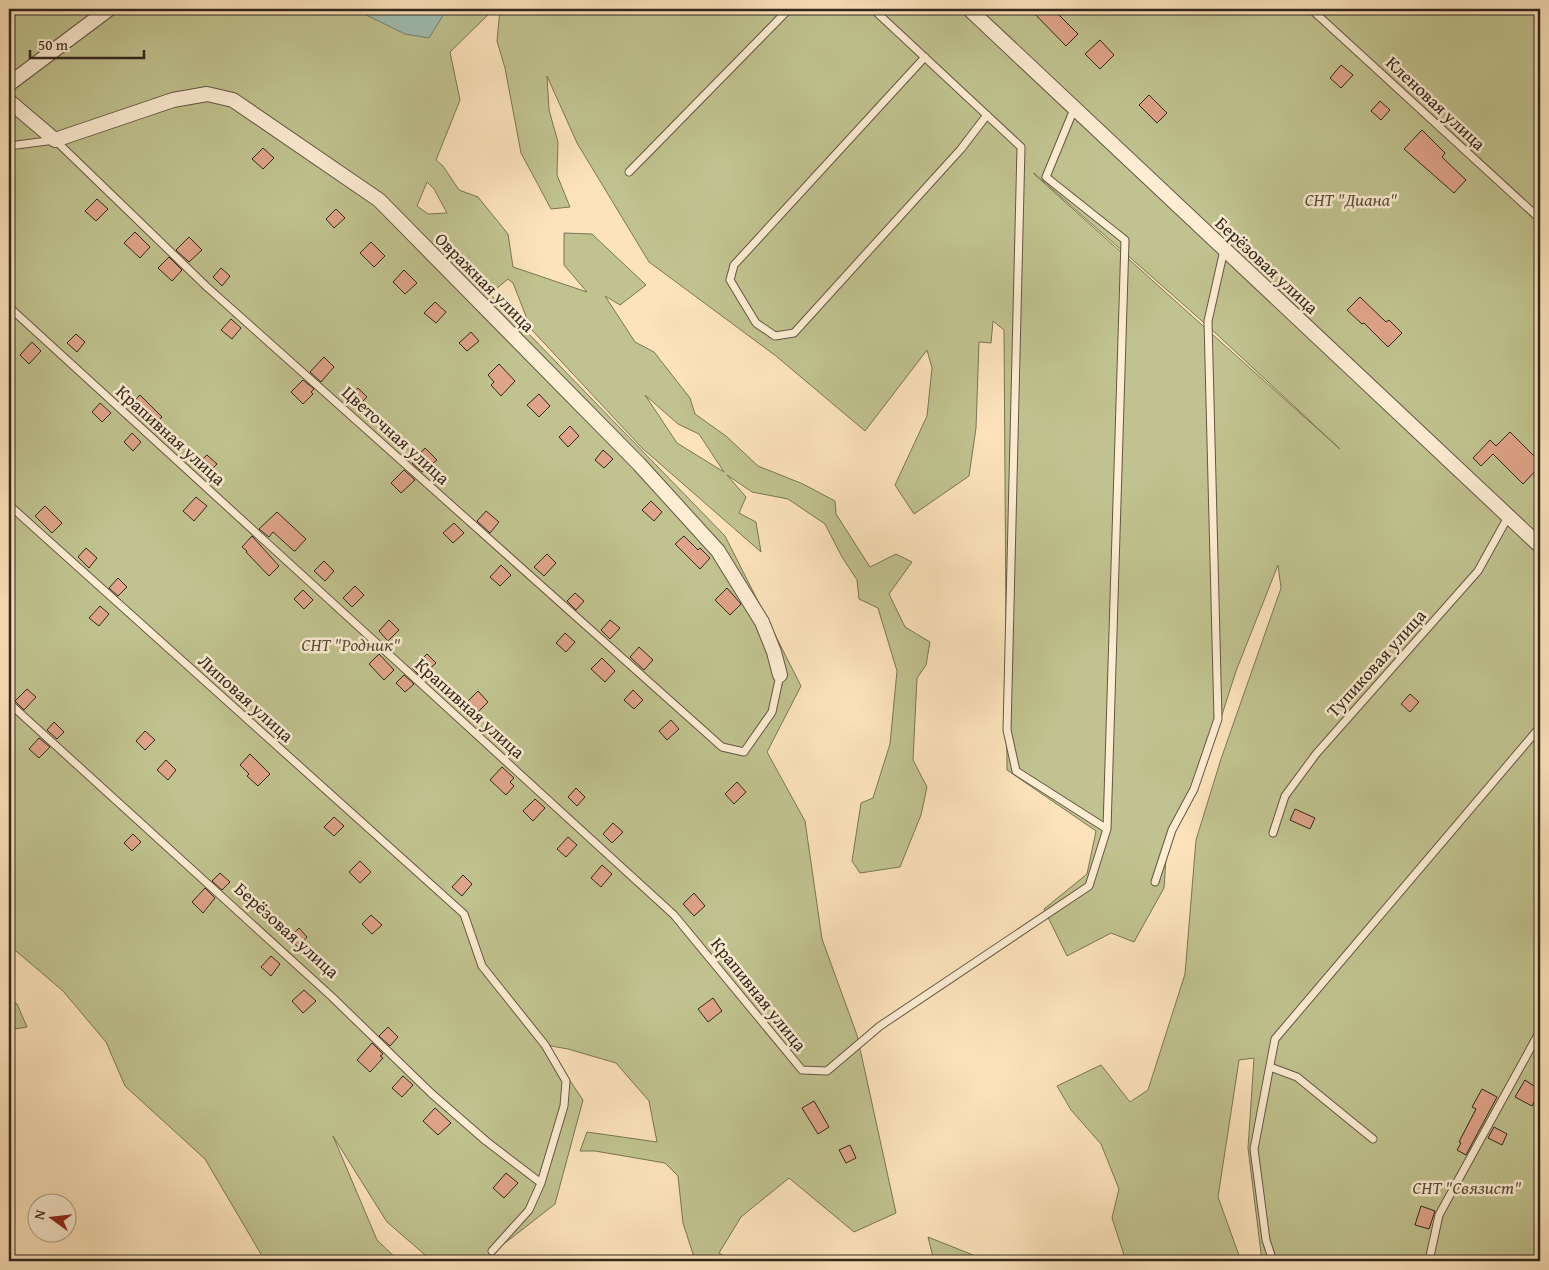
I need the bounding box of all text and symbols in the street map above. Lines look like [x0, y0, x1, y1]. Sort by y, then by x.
scale bar [30, 28, 144, 60]
text: 50 m [38, 34, 69, 55]
street label: Кленовая улица [1380, 49, 1492, 157]
park label: СНТ "Диана" [1305, 186, 1397, 213]
street label: Берёзовая улица [1209, 210, 1325, 320]
street label: Овражная улица [429, 226, 541, 338]
street label: Крапивная улица [110, 378, 232, 492]
street label: Цветочная улица [336, 379, 456, 491]
street label: Тупиковая улица [1320, 602, 1432, 723]
park label: СНТ "Родник" [302, 631, 400, 658]
street label: Липовая улица [192, 648, 300, 749]
street label: Крапивная улица [409, 651, 531, 765]
street label: Берёзовая улица [229, 876, 346, 985]
street label: Крапивная улица [705, 931, 814, 1057]
park label: СНТ "Связист" [1412, 1174, 1522, 1201]
north arrow [28, 1192, 78, 1242]
text: N [29, 1207, 50, 1222]

